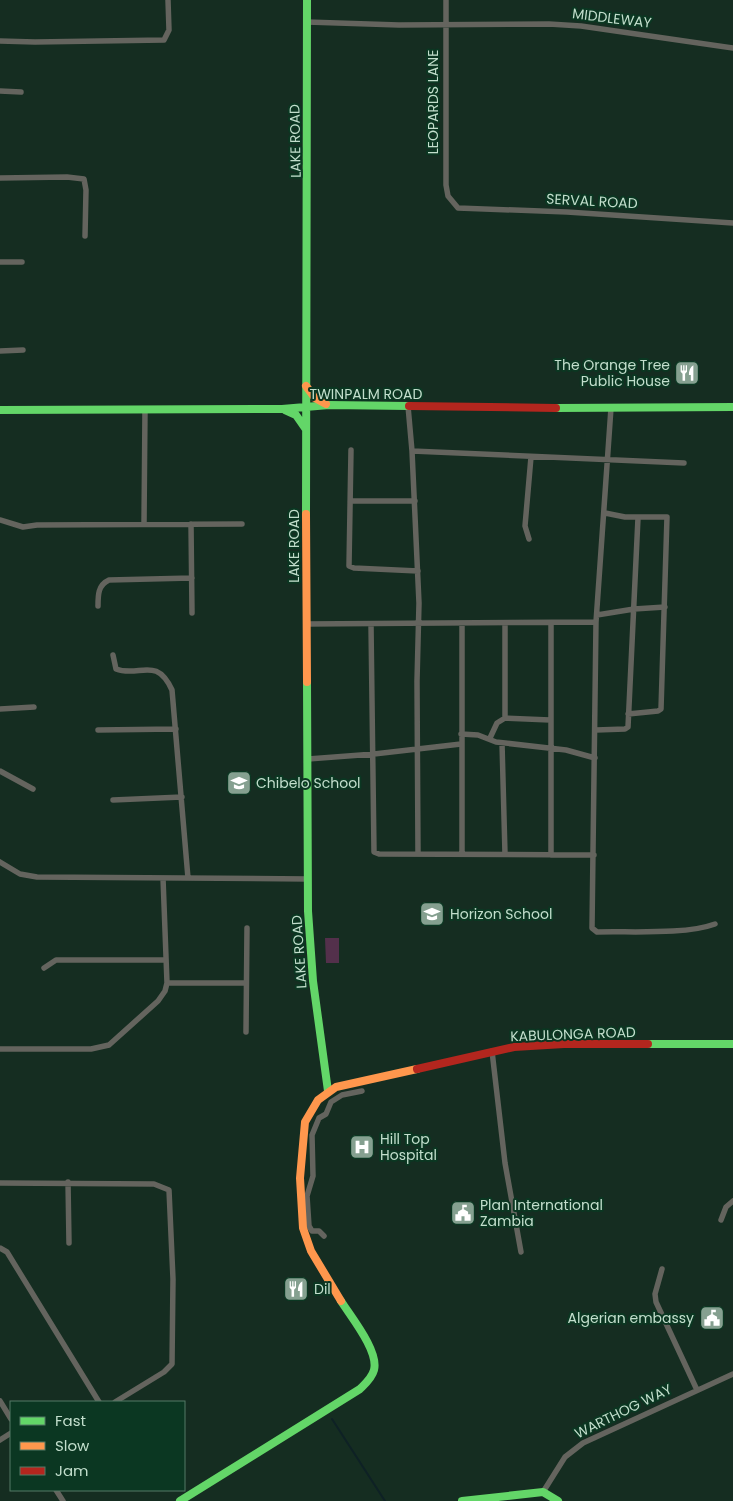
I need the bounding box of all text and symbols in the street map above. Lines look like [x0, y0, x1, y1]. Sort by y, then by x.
street label: MIDDLEWAY [571, 3, 653, 33]
street label: LEOPARDS LANE [423, 50, 443, 154]
street label: LAKE ROAD [284, 104, 306, 178]
street label: SERVAL ROAD [546, 189, 638, 213]
place label: The Orange Tree Public House [554, 355, 670, 391]
restaurant icon: The Orange Tree Public House [674, 360, 700, 386]
street label: TWINPALM ROAD [310, 384, 422, 404]
street label: LAKE ROAD [284, 509, 304, 583]
school or university icon: Chibelo School [226, 770, 252, 796]
place label: Chibelo School [256, 773, 361, 793]
school or university icon: Horizon School [419, 901, 445, 927]
place label: Horizon School [450, 904, 552, 924]
street label: LAKE ROAD [286, 914, 312, 989]
street label: KABULONGA ROAD [510, 1022, 636, 1046]
place label: Hill Top Hospital [380, 1129, 437, 1165]
hospital icon: Hill Top Hospital [349, 1134, 375, 1160]
place label: Plan International Zambia [480, 1195, 603, 1231]
public building icon: Plan International Zambia [450, 1200, 476, 1226]
restaurant icon: Dil [283, 1276, 309, 1302]
place label: Dil [314, 1279, 331, 1299]
public building icon: Algerian embassy [699, 1305, 725, 1331]
place label: Algerian embassy [568, 1308, 694, 1328]
street label: WARTHOG WAY [571, 1379, 675, 1443]
legend [10, 1401, 185, 1491]
text: Fast [55, 1410, 86, 1431]
text: Slow [55, 1435, 90, 1456]
text: Jam [55, 1460, 89, 1481]

